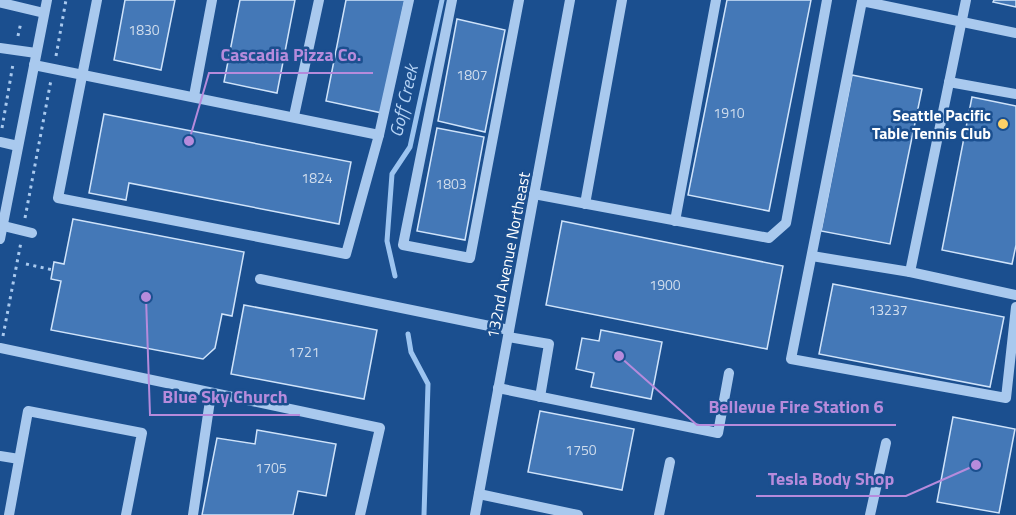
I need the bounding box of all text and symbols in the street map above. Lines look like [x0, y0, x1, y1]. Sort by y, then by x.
house number: 1830 [128, 19, 160, 40]
callout: Cascadia Pizza Co. [209, 37, 373, 73]
text: Cascadia Pizza Co. [221, 41, 361, 68]
water label: Goff Creek [382, 60, 425, 140]
house number: 1807 [456, 64, 488, 85]
house number: 1910 [713, 102, 745, 123]
place label: Seattle Pacific Table Tennis Club [872, 103, 991, 145]
marker: Seattle Pacific Table Tennis Club [996, 117, 1010, 131]
house number: 1824 [301, 167, 333, 188]
street label: 132nd Avenue Northeast [480, 169, 536, 340]
house number: 1803 [435, 173, 467, 194]
house number: 1900 [649, 274, 681, 295]
house number: 13237 [868, 299, 908, 320]
house number: 1721 [288, 341, 320, 362]
callout: Blue Sky Church [150, 379, 300, 415]
text: Blue Sky Church [162, 383, 288, 410]
callout: Bellevue Fire Station 6 [697, 389, 896, 425]
text: Bellevue Fire Station 6 [708, 393, 884, 420]
house number: 1750 [565, 439, 597, 460]
house number: 1705 [255, 457, 287, 478]
callout: Tesla Body Shop [756, 460, 906, 496]
text: Tesla Body Shop [768, 465, 894, 492]

